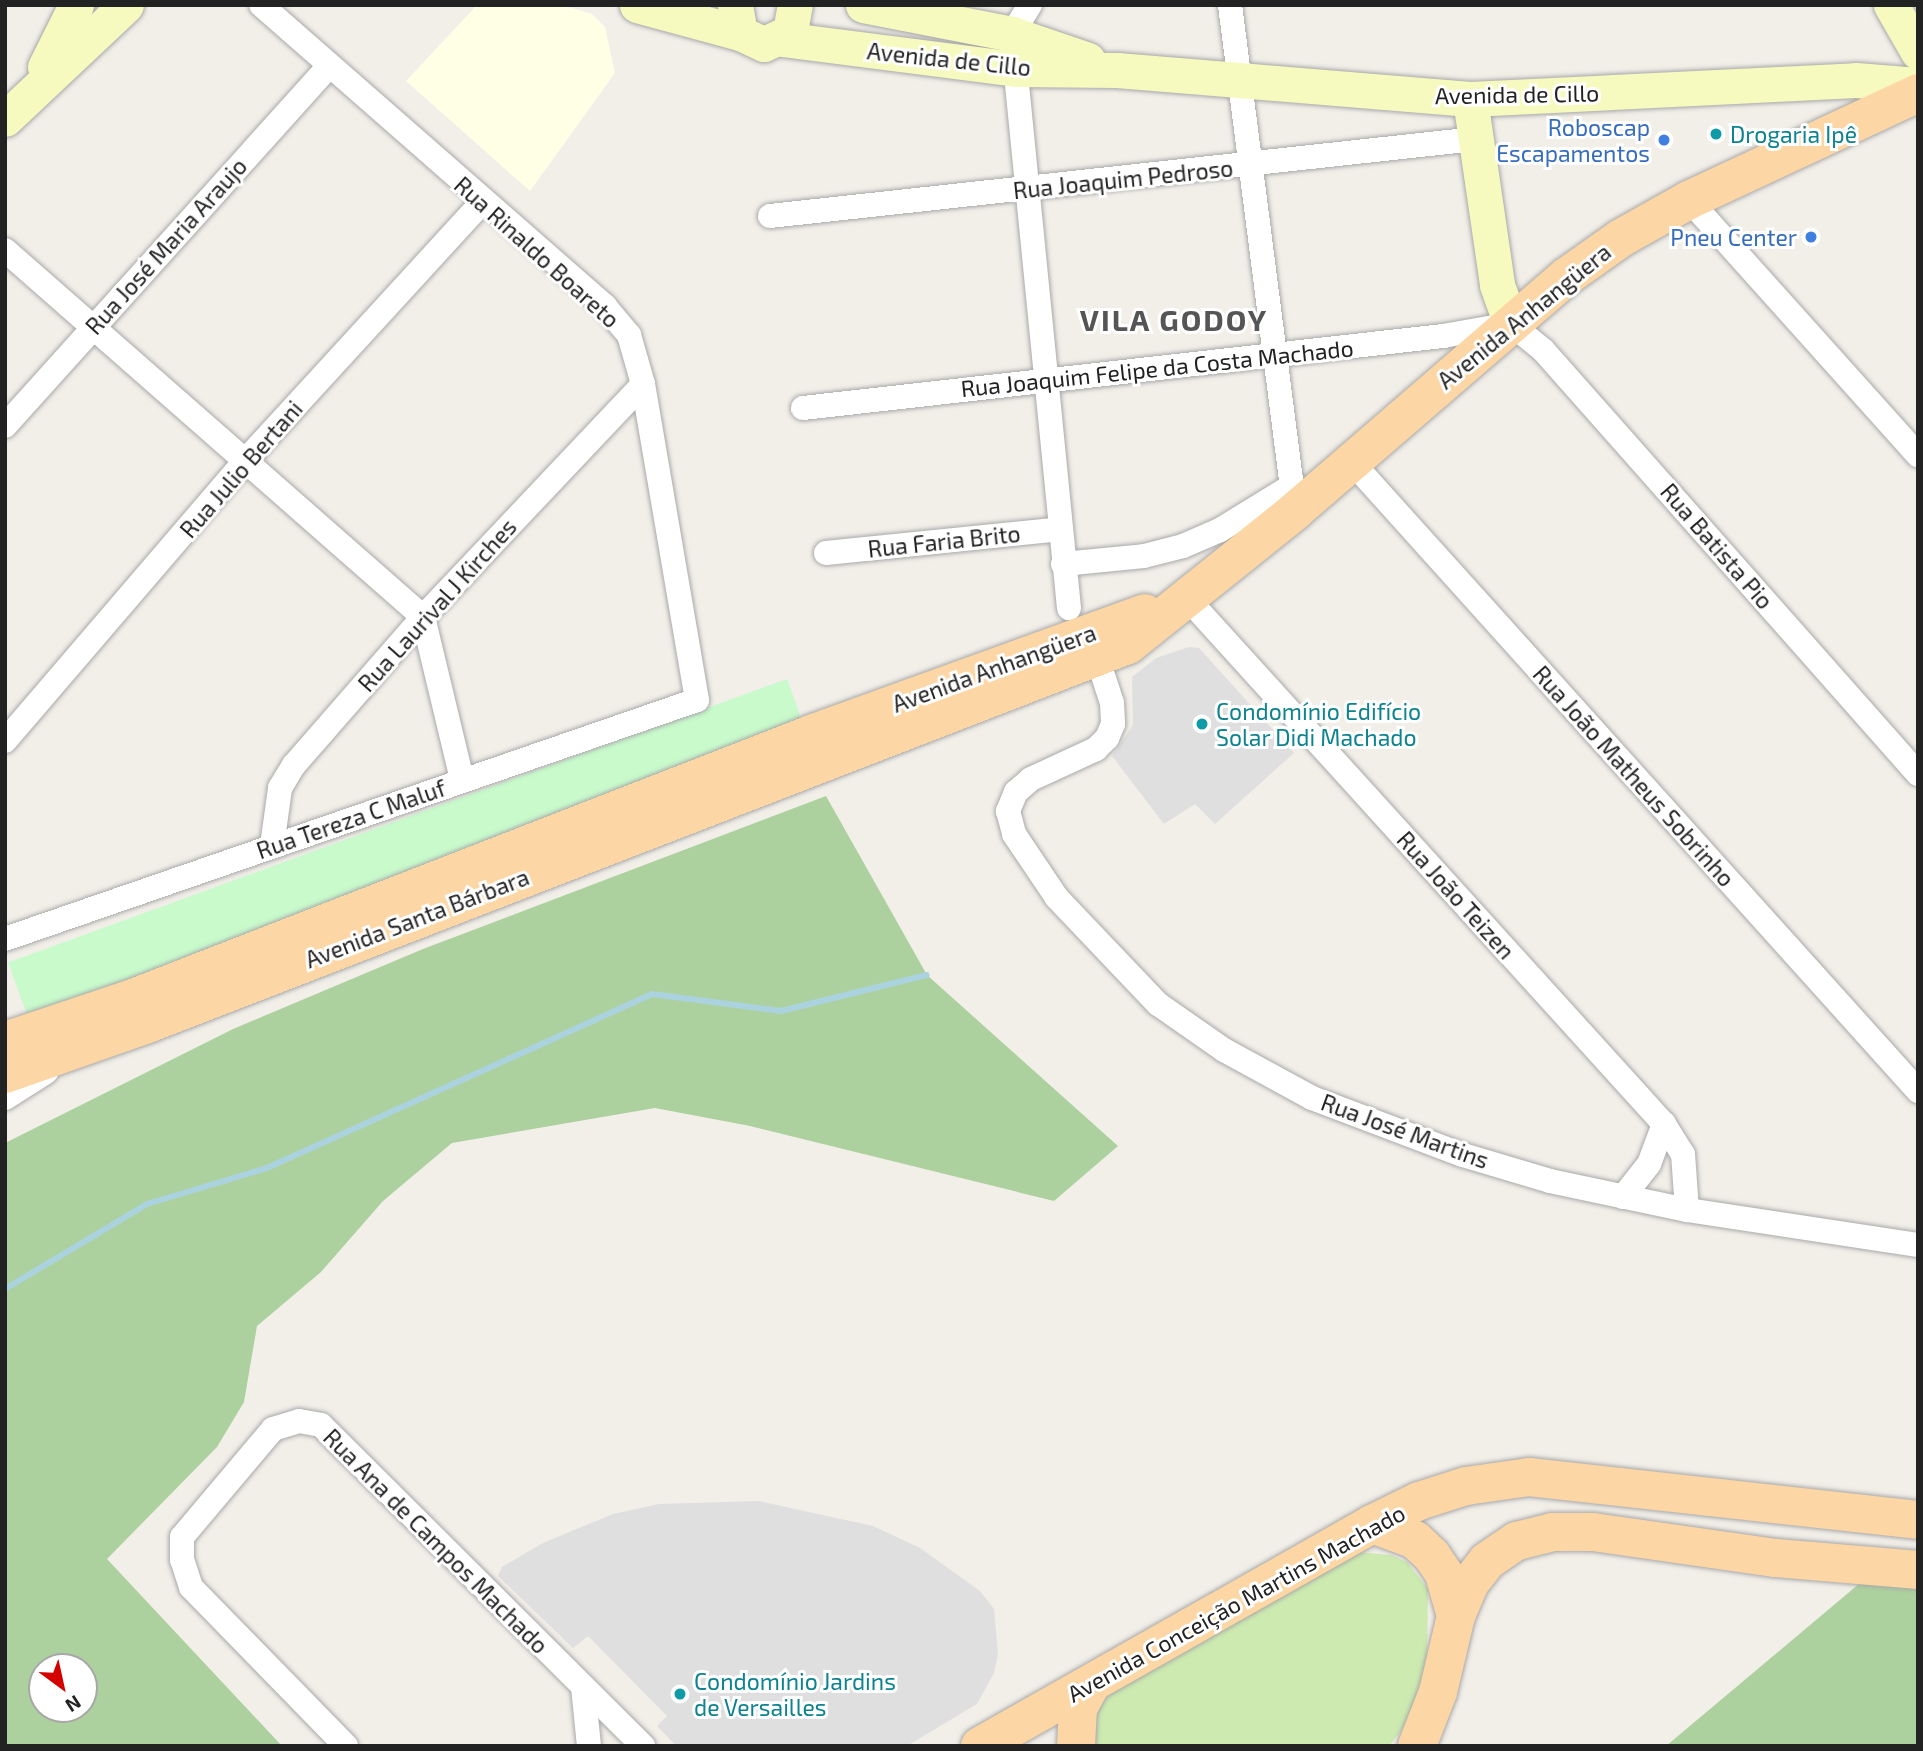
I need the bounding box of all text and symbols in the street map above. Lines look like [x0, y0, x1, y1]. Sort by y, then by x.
street label: Avenida de Cillo [866, 37, 1032, 81]
street label: Avenida de Cillo [1435, 79, 1599, 109]
place label: Roboscap Escapamentos [1496, 113, 1650, 167]
place label: Drogaria Ipê [1730, 120, 1857, 148]
marker: Drogaria Ipê [1708, 126, 1724, 142]
marker: Roboscap Escapamentos [1656, 132, 1672, 148]
street label: Rua José Maria Araujo [79, 152, 253, 340]
street label: Rua Joaquim Pedroso [1011, 154, 1235, 204]
street label: Rua Rinaldo Boareto [449, 171, 625, 333]
place label: Pneu Center [1670, 223, 1797, 251]
marker: Pneu Center [1803, 229, 1819, 245]
street label: Avenida Anhangüera [1432, 237, 1616, 395]
district label: VILA GODOY [1081, 301, 1267, 337]
street label: Rua Joaquim Felipe da Costa Machado [959, 334, 1355, 402]
street label: Rua Julio Bertani [174, 395, 308, 543]
street label: Rua Batista Pio [1655, 478, 1779, 614]
street label: Rua Laurival J Kirches [352, 513, 522, 697]
street label: Rua Faria Brito [866, 519, 1022, 563]
street label: Avenida Anhangüera [888, 618, 1100, 718]
street label: Rua João Matheus Sobrinho [1527, 660, 1741, 892]
place label: Condomínio Edifício Solar Didi Machado [1216, 697, 1421, 751]
marker: Condomínio Edifício Solar Didi Machado [1194, 716, 1210, 732]
street label: Rua Tereza C Maluf [253, 774, 449, 864]
street label: Rua João Teizen [1391, 825, 1521, 965]
street label: Avenida Santa Bárbara [301, 863, 533, 973]
street label: Rua José Martins [1317, 1088, 1493, 1174]
street label: Rua Ana de Campos Machado [318, 1423, 554, 1659]
street label: Avenida Conceição Martins Machado [1062, 1498, 1410, 1708]
north arrow [28, 1653, 98, 1723]
place label: Condomínio Jardins de Versailles [694, 1667, 896, 1721]
marker: Condomínio Jardins de Versailles [672, 1686, 688, 1702]
text: N [62, 1691, 86, 1718]

